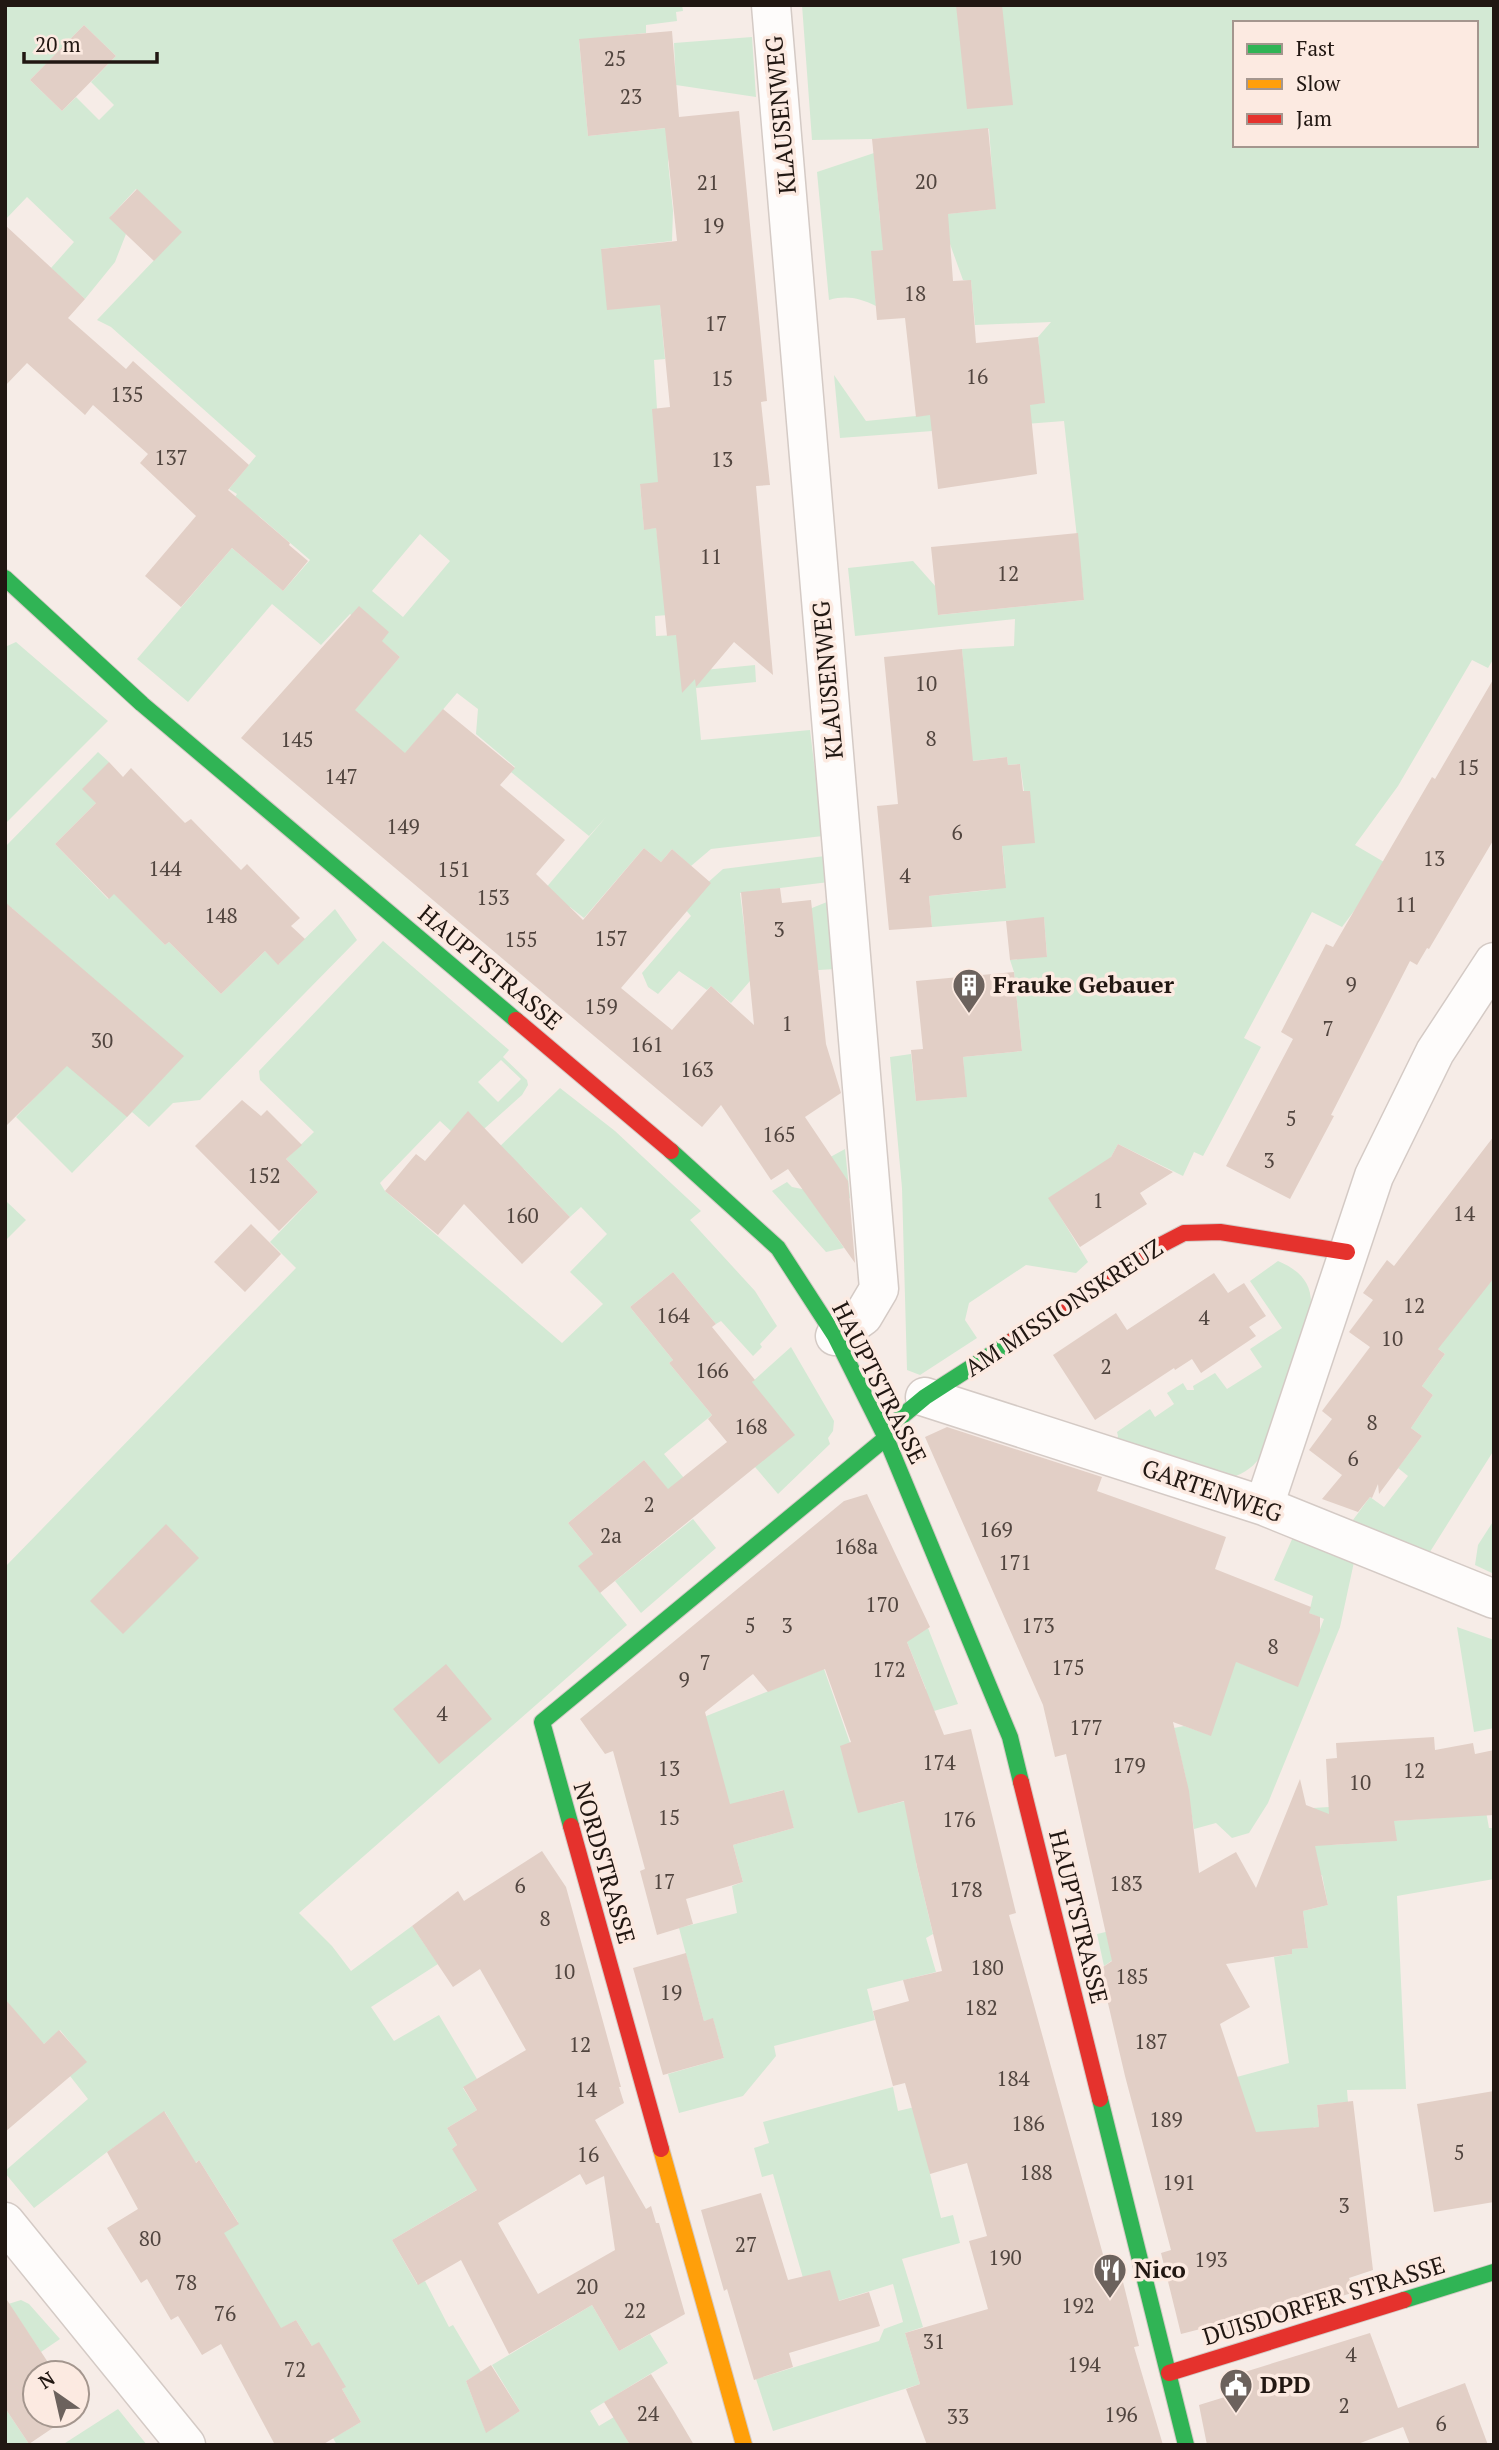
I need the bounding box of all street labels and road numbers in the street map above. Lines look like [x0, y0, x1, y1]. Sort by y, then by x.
street label: KLAUSENWEG [757, 34, 803, 195]
street label: KLAUSENWEG [804, 599, 850, 760]
street label: HAUPTSTRASSE [412, 898, 569, 1037]
street label: AM MISSIONSKREUZ [958, 1231, 1169, 1383]
street label: HAUPTSTRASSE [825, 1296, 935, 1469]
street label: GARTENWEG [1138, 1451, 1287, 1529]
street label: NORDSTRASSE [567, 1778, 643, 1947]
street label: HAUPTSTRASSE [1042, 1826, 1116, 2007]
street label: DUISDORFER STRASSE [1199, 2248, 1449, 2352]

